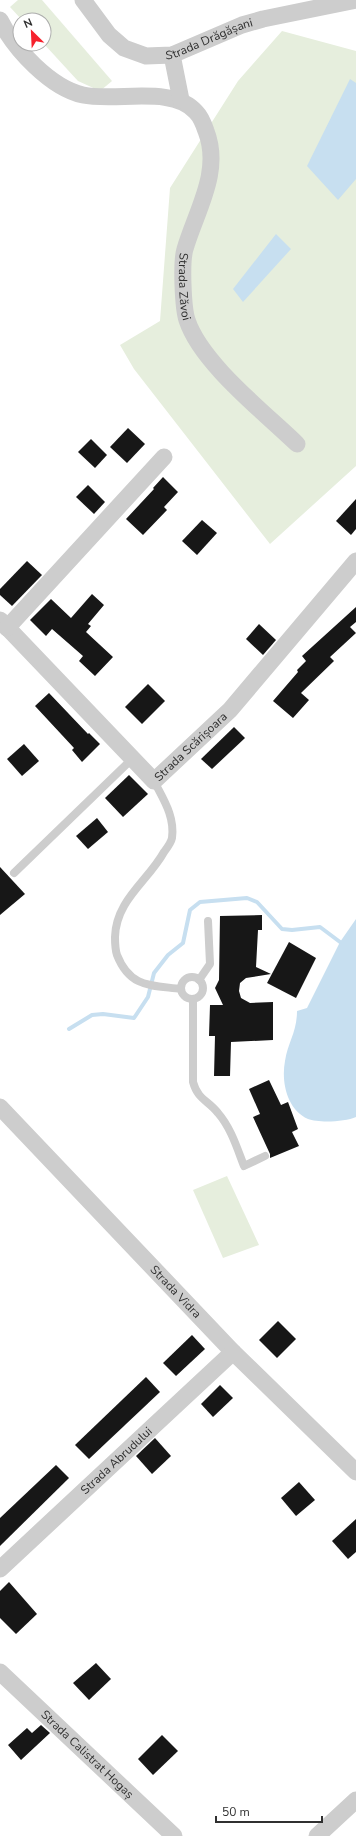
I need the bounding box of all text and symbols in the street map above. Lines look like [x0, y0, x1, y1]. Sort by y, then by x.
north arrow [12, 12, 52, 52]
street label: Strada Drăgășani [165, 14, 254, 63]
text: N [21, 15, 35, 32]
street label: Strada Zăvoi [175, 252, 195, 322]
street label: Strada Scărișoara [151, 709, 231, 785]
street label: Strada Vidra [147, 1262, 205, 1322]
street label: Strada Abrudului [77, 1423, 156, 1498]
street label: Strada Calistrat Hogaș [37, 1707, 137, 1802]
scale bar [216, 1798, 322, 1824]
text: 50 m [222, 1804, 250, 1820]

